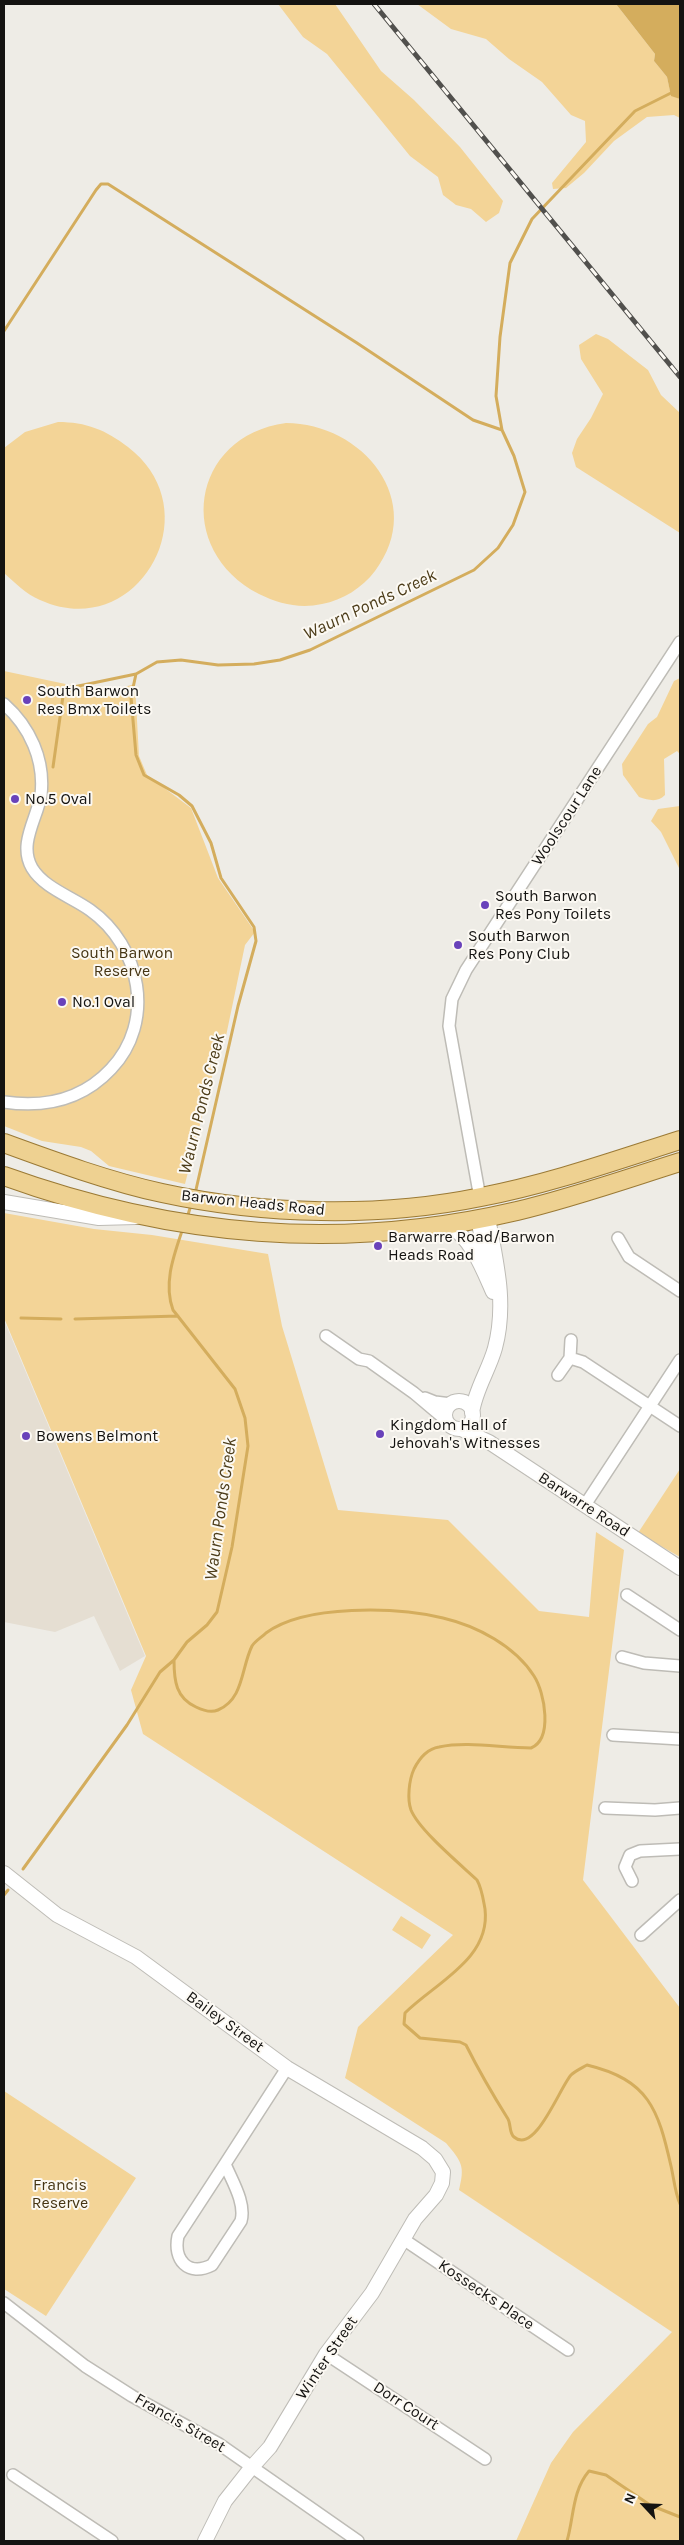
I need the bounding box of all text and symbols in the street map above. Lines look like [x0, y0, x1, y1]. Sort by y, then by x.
water label: Waurn Ponds Creek [300, 565, 440, 645]
place label: South Barwon Res Bmx Toilets [37, 681, 151, 719]
marker: South Barwon Res Bmx Toilets [21, 694, 33, 706]
street label: Woolscour Lane [528, 763, 606, 869]
place label: No.5 Oval [25, 789, 92, 809]
marker: No.5 Oval [9, 793, 21, 805]
place label: South Barwon Res Pony Toilets [495, 886, 611, 924]
marker: South Barwon Res Pony Toilets [479, 899, 491, 911]
place label: South Barwon Res Pony Club [468, 926, 570, 964]
marker: South Barwon Res Pony Club [452, 939, 464, 951]
park label: South Barwon Reserve [71, 943, 173, 981]
place label: No.1 Oval [72, 992, 135, 1012]
marker: No.1 Oval [56, 996, 68, 1008]
water label: Waurn Ponds Creek [174, 1031, 230, 1177]
street label: Barwon Heads Road [180, 1186, 326, 1220]
place label: Barwarre Road/Barwon Heads Road [388, 1227, 555, 1265]
marker: Barwarre Road/Barwon Heads Road [372, 1240, 384, 1252]
place label: Kingdom Hall of Jehovah's Witnesses [390, 1415, 540, 1453]
place label: Bowens Belmont [36, 1426, 158, 1446]
marker: Kingdom Hall of Jehovah's Witnesses [374, 1428, 386, 1440]
marker: Bowens Belmont [20, 1430, 32, 1442]
water label: Waurn Ponds Creek [200, 1436, 242, 1582]
street label: Barwarre Road [535, 1468, 633, 1542]
street label: Bailey Street [182, 1987, 268, 2057]
park label: Francis Reserve [32, 2175, 88, 2213]
street label: Kossecks Place [434, 2256, 538, 2334]
street label: Winter Street [292, 2313, 362, 2403]
street label: Dorr Court [369, 2378, 443, 2434]
street label: Francis Street [131, 2389, 229, 2457]
north arrow [619, 2480, 669, 2530]
text: N [620, 2490, 640, 2507]

